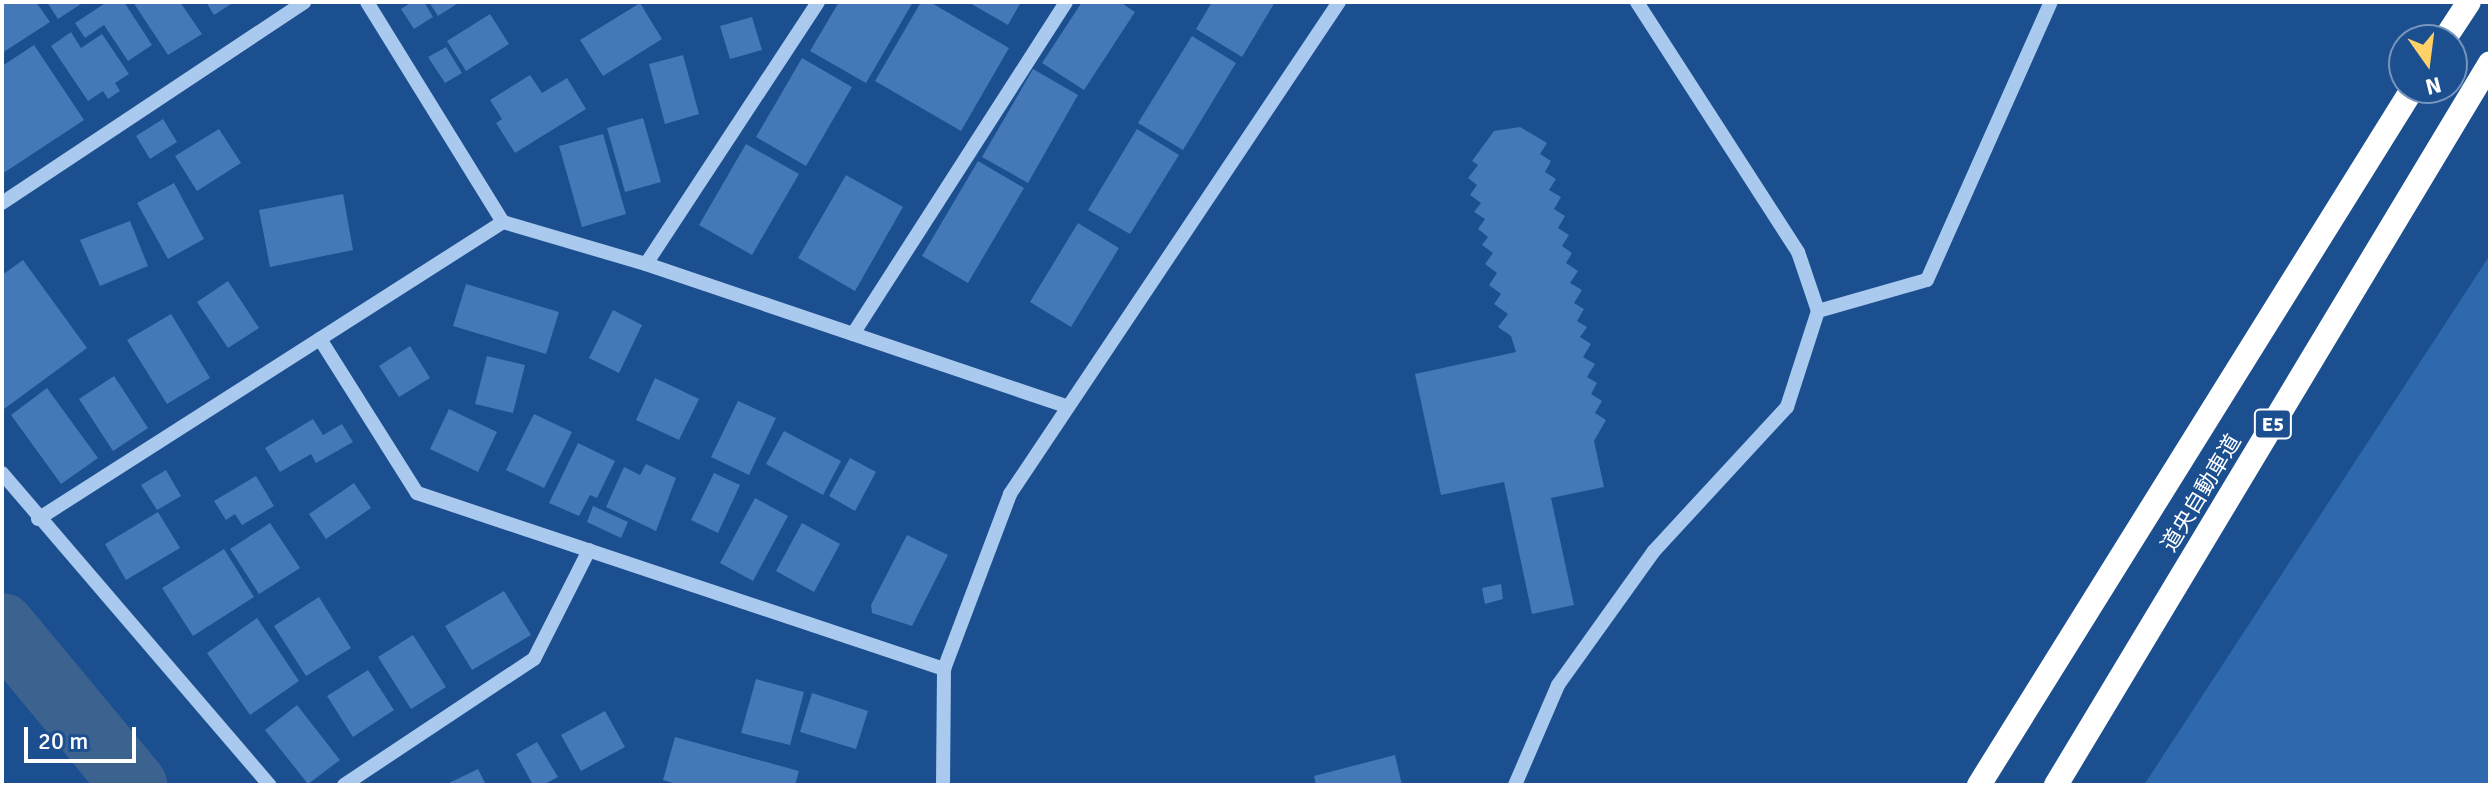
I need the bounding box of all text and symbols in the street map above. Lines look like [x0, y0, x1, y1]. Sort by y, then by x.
north arrow [2388, 24, 2468, 104]
text: N [2423, 71, 2444, 101]
road number: E5 [2253, 408, 2293, 440]
street label: 道央自動車道 [2156, 430, 2246, 556]
scale bar [28, 711, 140, 761]
text: 20 m [38, 726, 88, 756]

